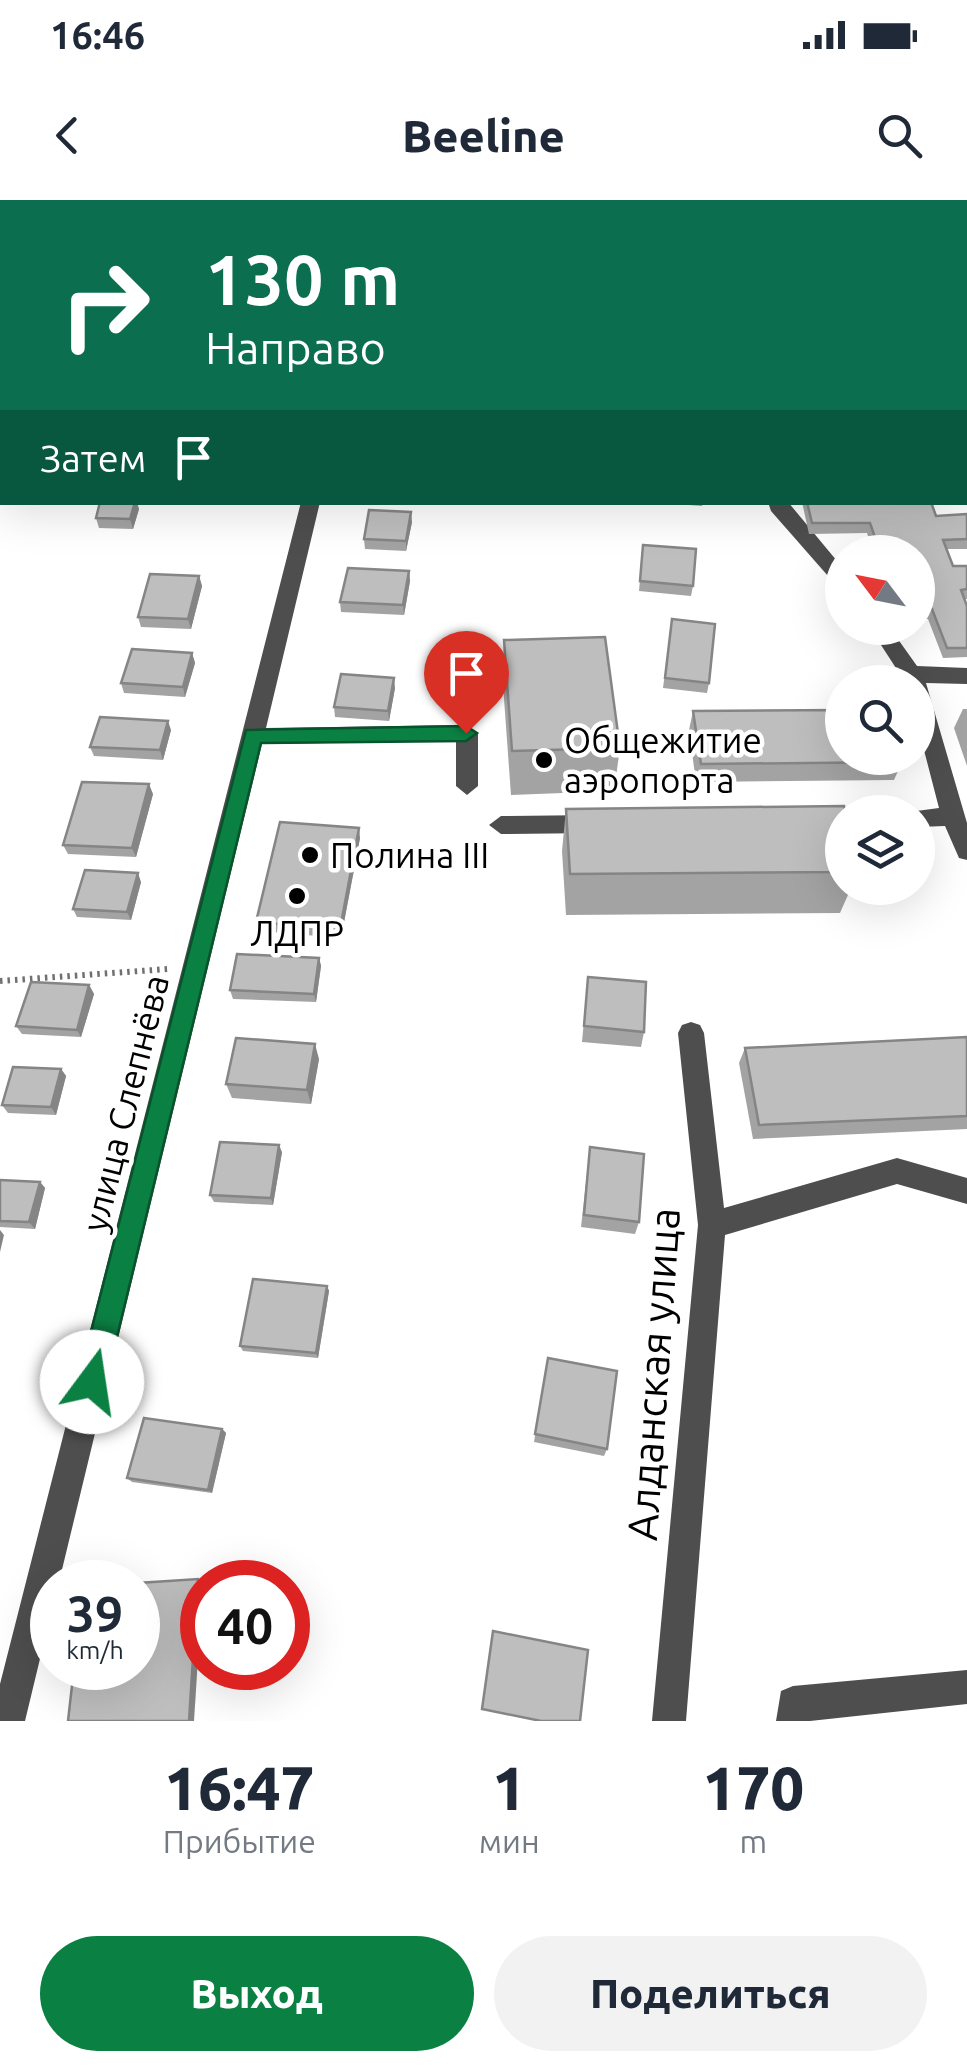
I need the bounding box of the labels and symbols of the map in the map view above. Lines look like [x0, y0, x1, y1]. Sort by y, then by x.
north arrow [825, 535, 935, 645]
pin [424, 631, 509, 734]
place label: Общежитие аэропорта [564, 720, 762, 800]
marker: Общежитие аэропорта [533, 749, 555, 771]
place label: Полина III [330, 835, 489, 875]
marker: Полина III [299, 844, 321, 866]
marker: ЛДПР [286, 885, 308, 907]
place label: ЛДПР [250, 913, 344, 953]
street label: улица Слепнёва [74, 971, 176, 1235]
street label: Алданская улица [618, 1206, 688, 1542]
position arrow [40, 1330, 144, 1434]
speed limit sign: 40 [180, 1560, 310, 1690]

